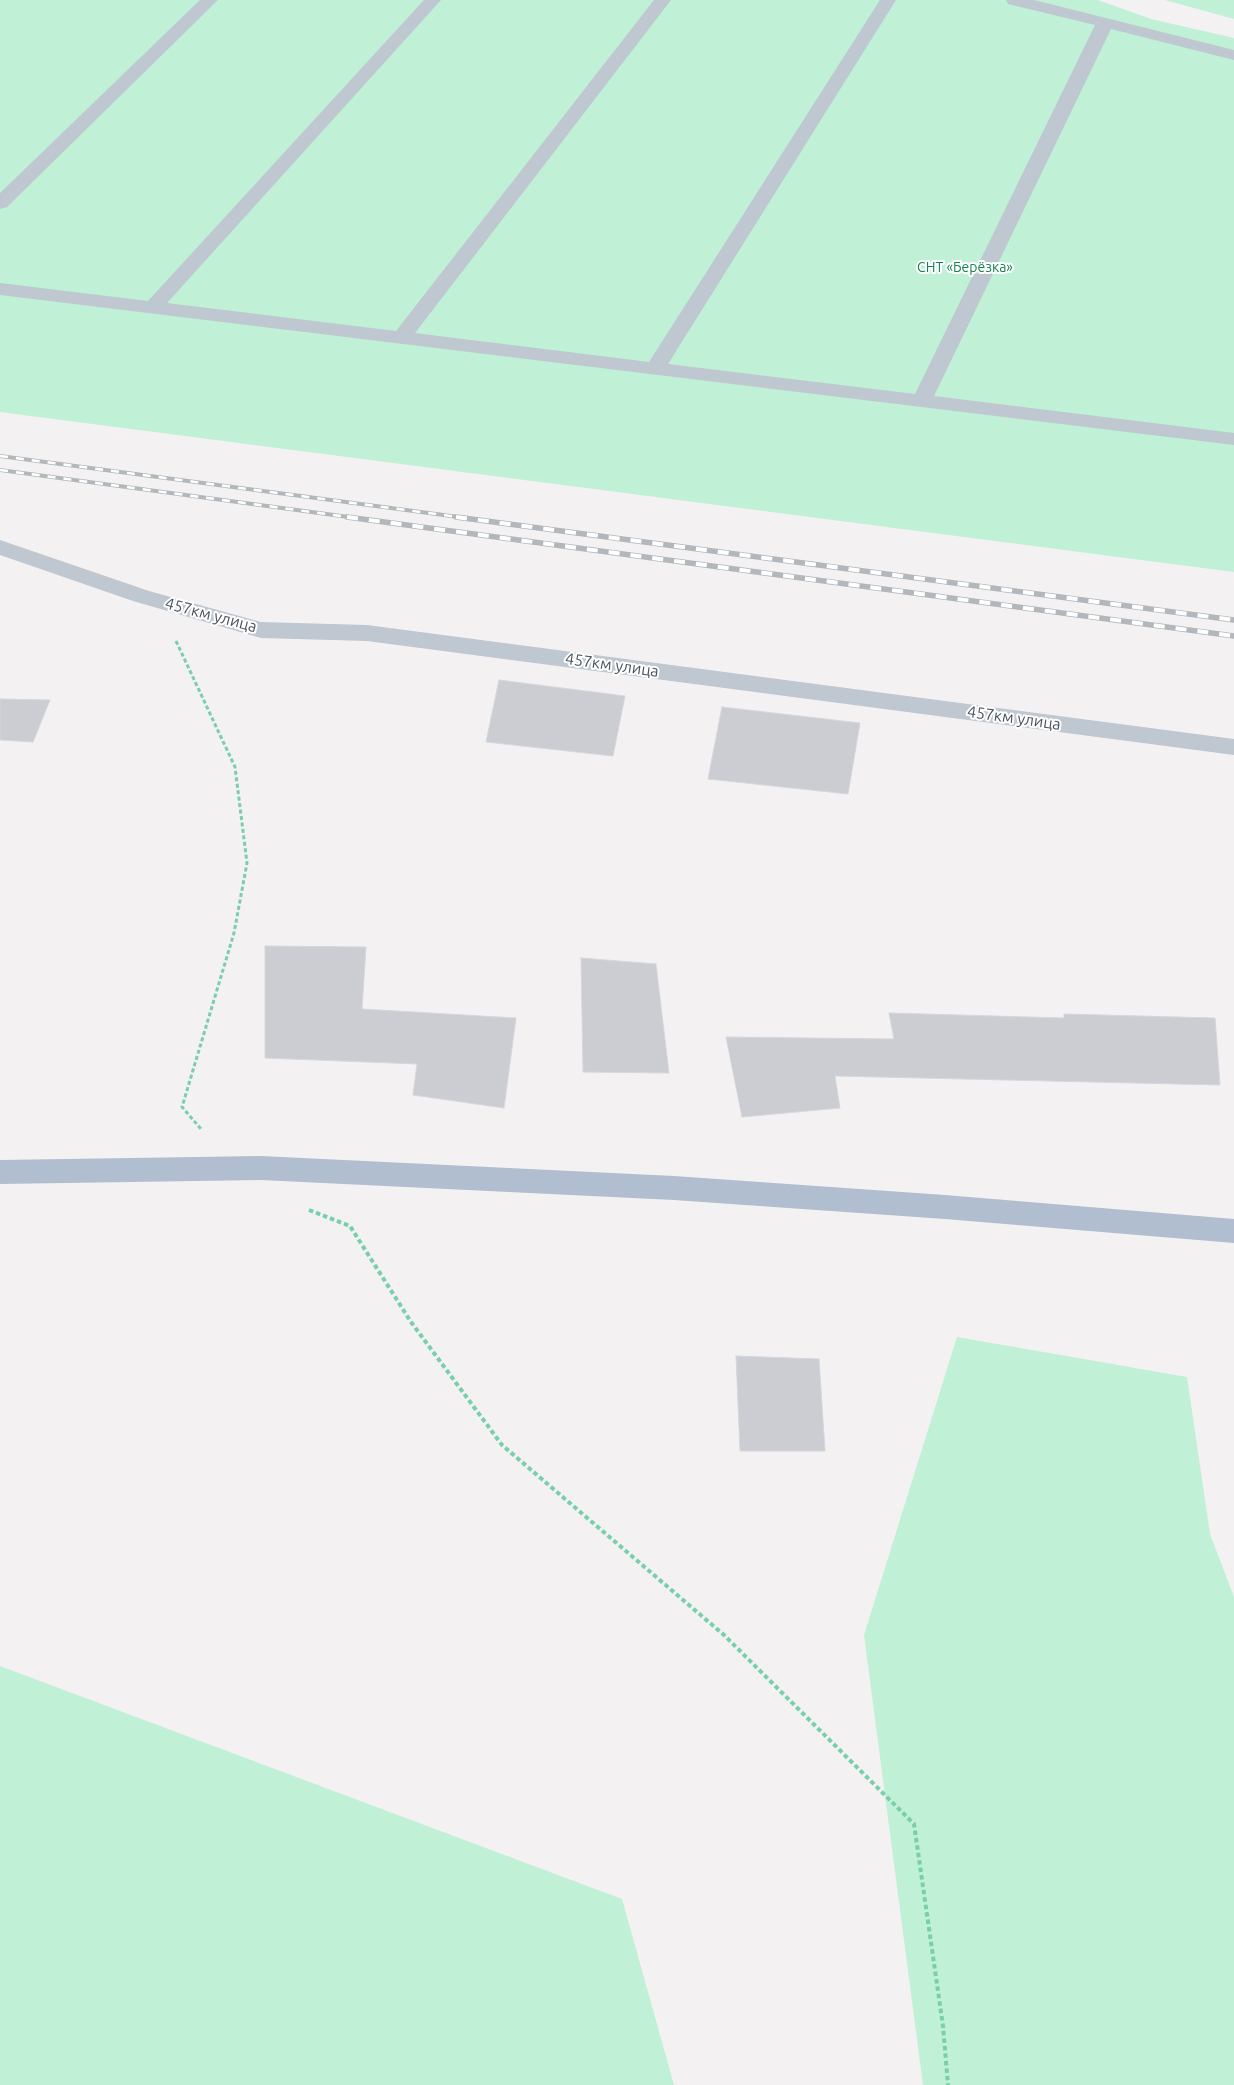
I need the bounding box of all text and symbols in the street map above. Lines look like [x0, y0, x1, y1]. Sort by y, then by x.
park label: СНТ «Берёзка» [917, 259, 1013, 275]
street label: 457км улица [163, 594, 259, 636]
street label: 457км улица [564, 649, 660, 681]
street label: 457км улица [966, 702, 1062, 734]

